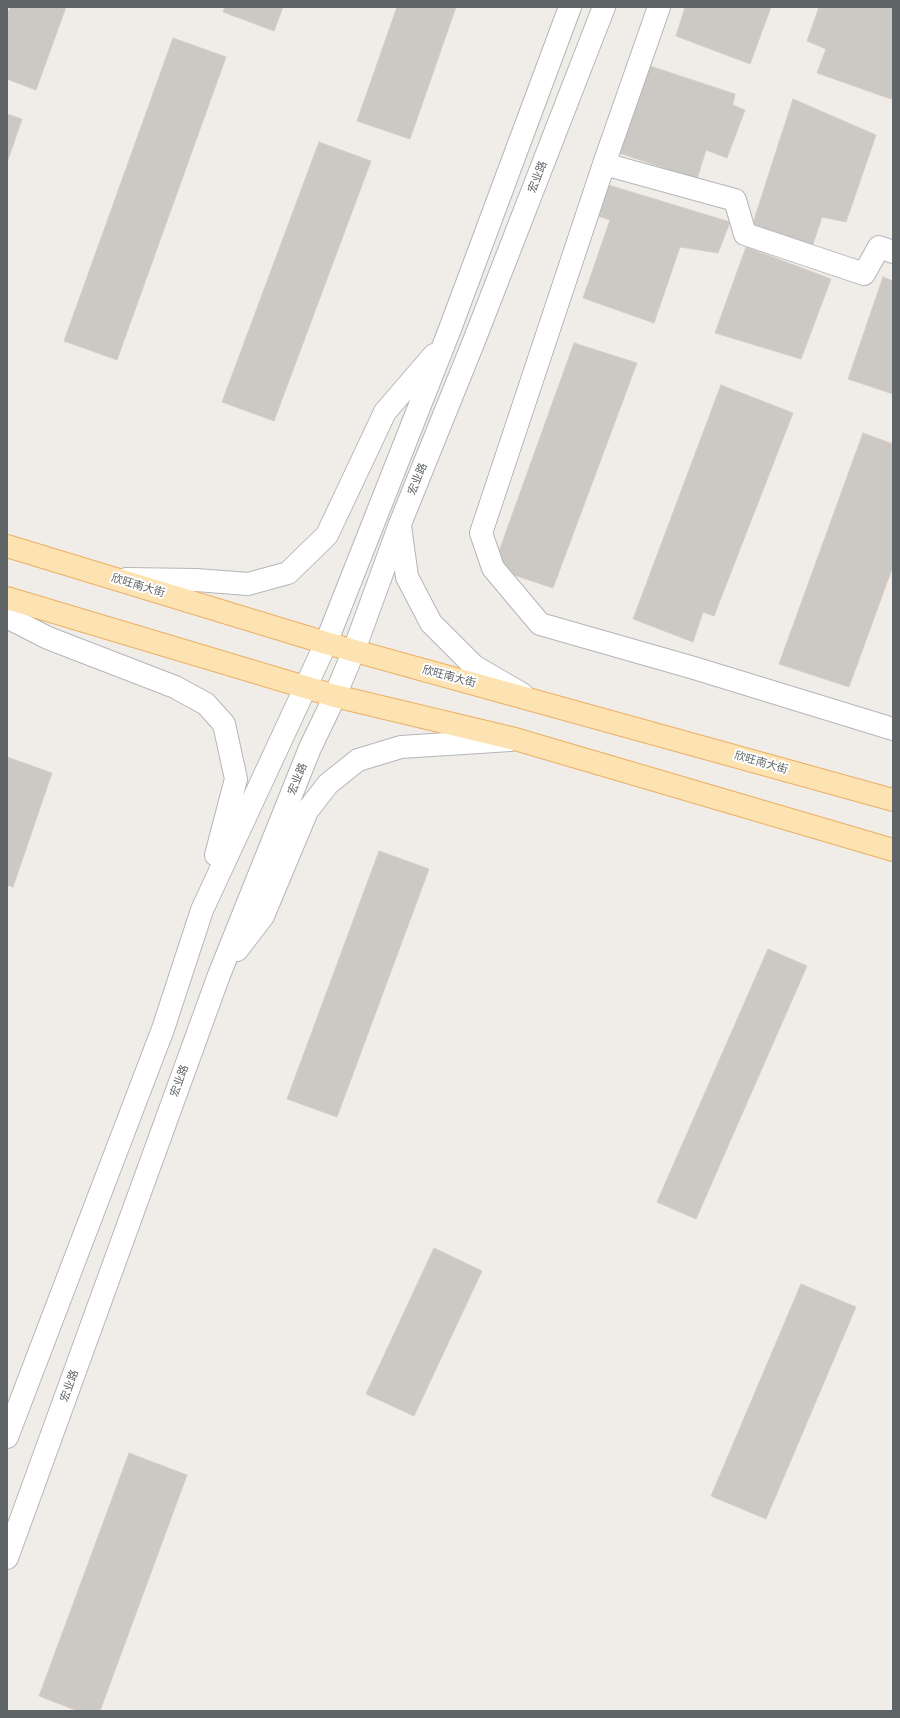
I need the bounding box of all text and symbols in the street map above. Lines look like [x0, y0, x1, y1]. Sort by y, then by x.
street label: 宏业路 [526, 159, 550, 195]
street label: 宏业路 [406, 461, 430, 497]
street label: 欣旺南大街 [110, 572, 166, 600]
street label: 欣旺南大街 [421, 664, 477, 690]
street label: 欣旺南大街 [733, 749, 789, 777]
street label: 宏业路 [286, 761, 310, 797]
street label: 宏业路 [168, 1063, 192, 1099]
street label: 宏业路 [58, 1368, 82, 1404]

